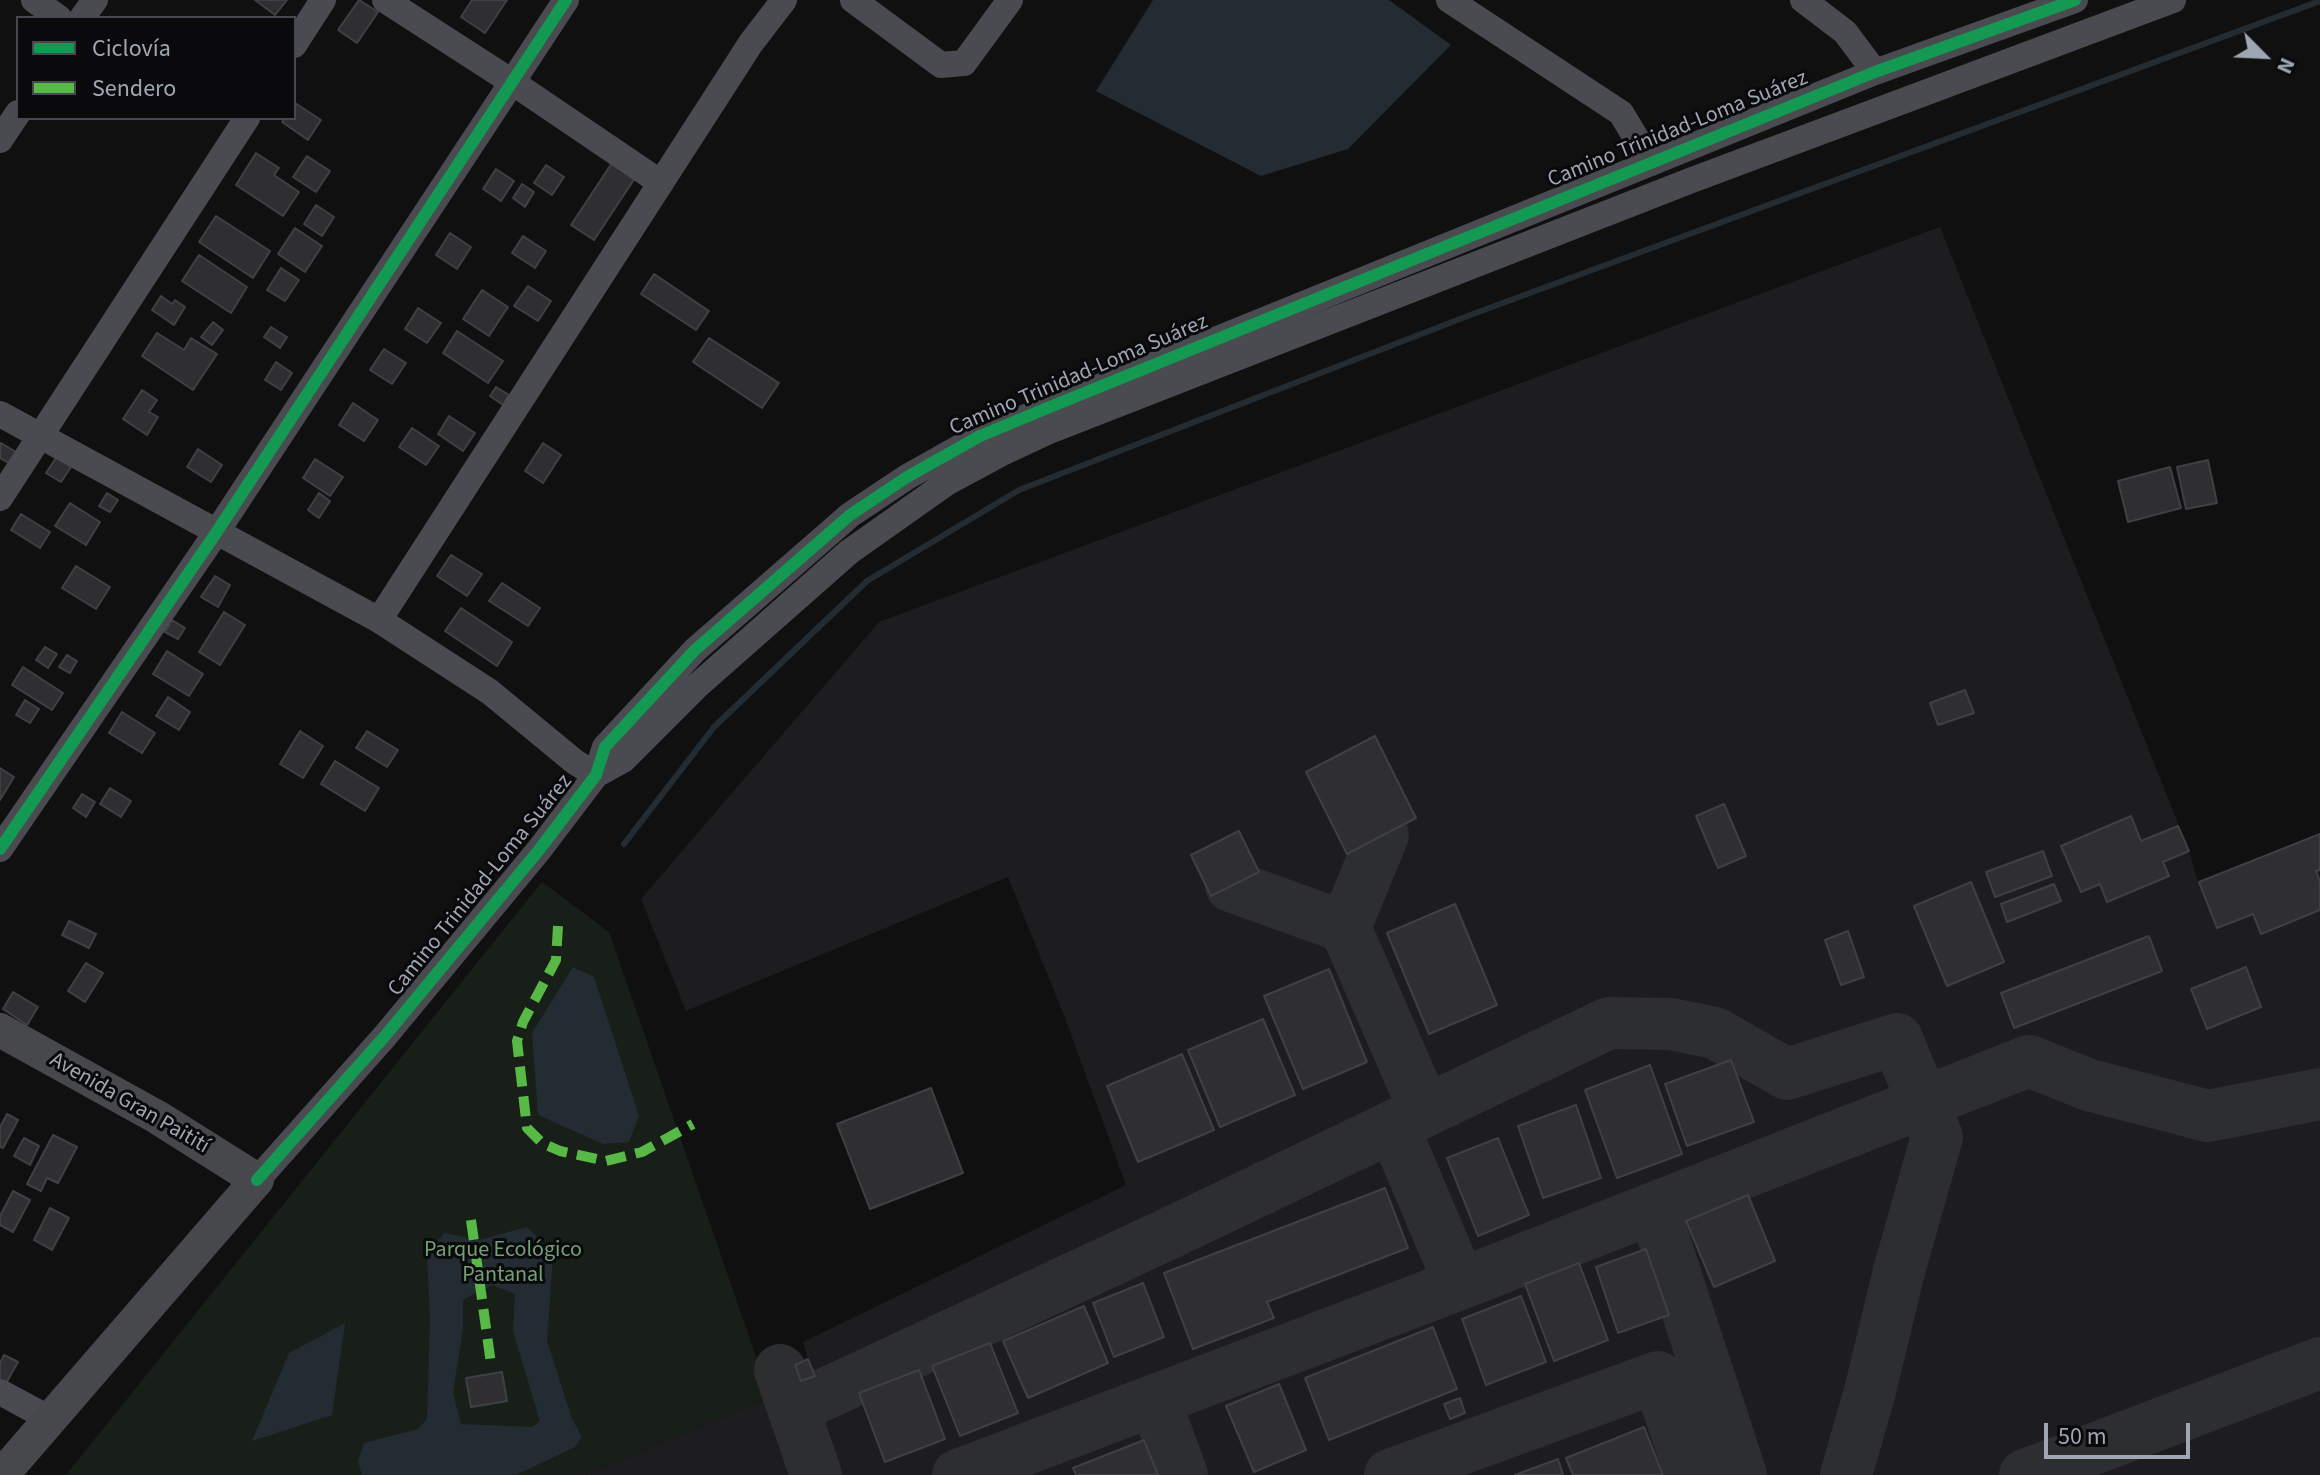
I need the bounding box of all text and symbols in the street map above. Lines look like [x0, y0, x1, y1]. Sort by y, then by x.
legend [16, 16, 296, 120]
north arrow [2224, 16, 2304, 96]
text: Ciclovía [92, 31, 171, 66]
text: N [2268, 53, 2304, 79]
street label: Camino Trinidad-Loma Suárez [1544, 66, 1812, 194]
text: Sendero [92, 71, 176, 106]
street label: Camino Trinidad-Loma Suárez [946, 310, 1212, 442]
street label: Camino Trinidad-Loma Suárez [383, 770, 579, 1002]
street label: Avenida Gran Paitití [44, 1048, 214, 1160]
park label: Parque Ecológico Pantanal [424, 1238, 582, 1290]
scale bar [2048, 1407, 2194, 1457]
text: 50 m [2058, 1419, 2107, 1454]

